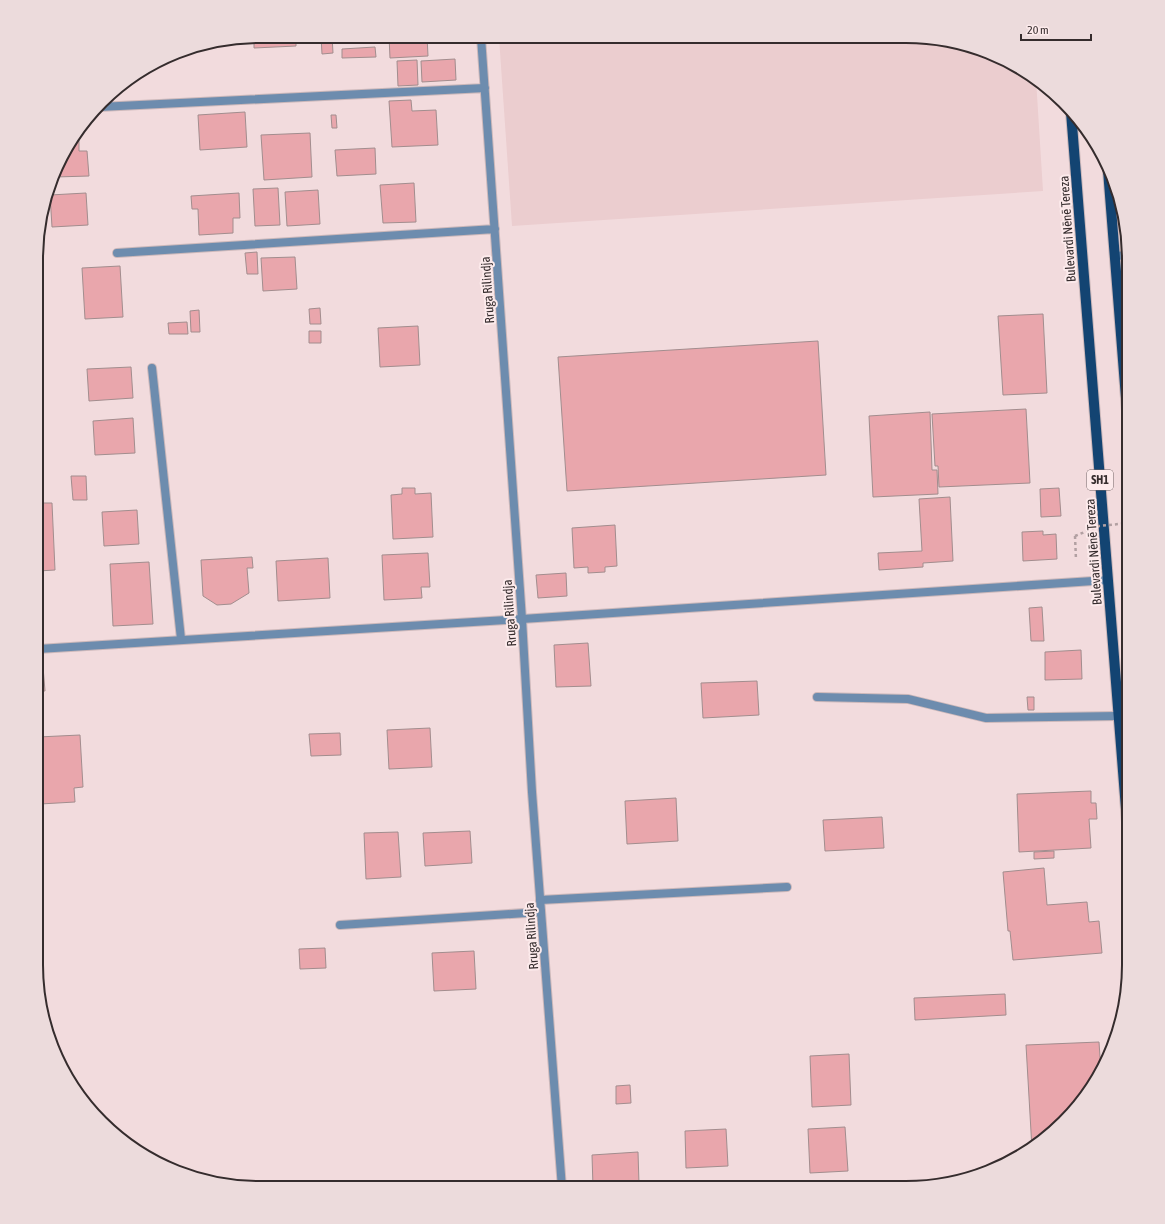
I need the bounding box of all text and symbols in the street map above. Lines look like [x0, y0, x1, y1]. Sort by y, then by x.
scale bar [1021, 16, 1091, 42]
text: 20 m [1027, 23, 1049, 37]
street label: Bulevardi Nënë Tereza [1056, 175, 1079, 283]
street label: Rruga Rilindja [478, 256, 497, 324]
road number: SH1 [1087, 470, 1113, 490]
street label: Bulevardi Nënë Tereza [1082, 498, 1105, 606]
street label: Rruga Rilindja [500, 579, 519, 647]
street label: Rruga Rilindja [522, 902, 541, 970]

